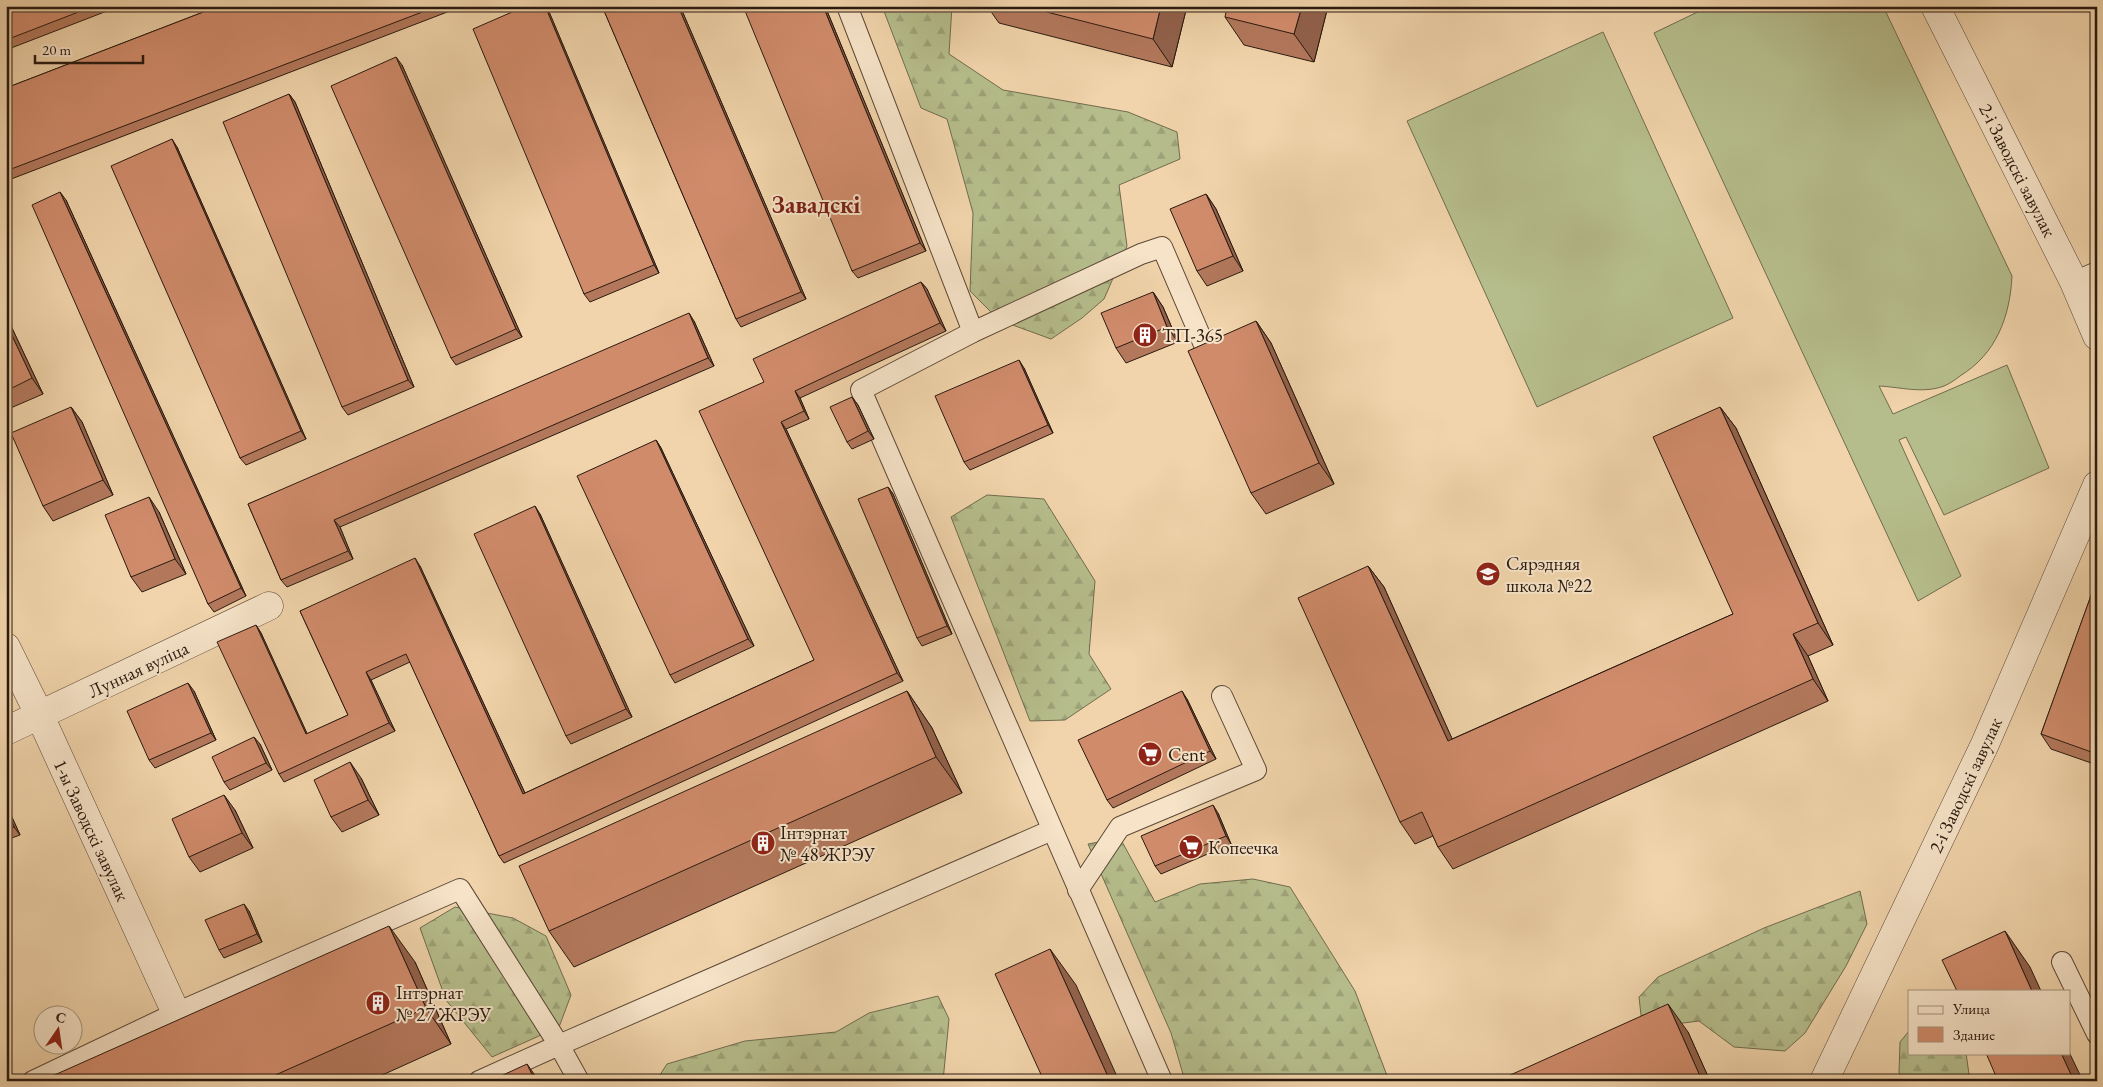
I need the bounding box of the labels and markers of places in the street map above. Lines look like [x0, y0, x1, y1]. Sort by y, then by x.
building icon: ТП-365 [1132, 322, 1158, 348]
place label: ТП-365 [1162, 323, 1223, 348]
place label: Сярэдняя школа №22 [1506, 551, 1592, 598]
school or university icon: Сярэдняя школа №22 [1475, 561, 1501, 587]
supermarket icon: Cent [1137, 741, 1163, 767]
place label: Cent [1168, 742, 1205, 767]
place label: Інтэрнат № 48 ЖРЭУ [780, 820, 876, 867]
building icon: Інтэрнат № 48 ЖРЭУ [750, 830, 776, 856]
supermarket icon: Копеечка [1178, 834, 1204, 860]
place label: Копеечка [1208, 835, 1279, 860]
place label: Інтэрнат № 27 ЖРЭУ [396, 980, 492, 1027]
building icon: Інтэрнат № 27 ЖРЭУ [365, 990, 391, 1016]

